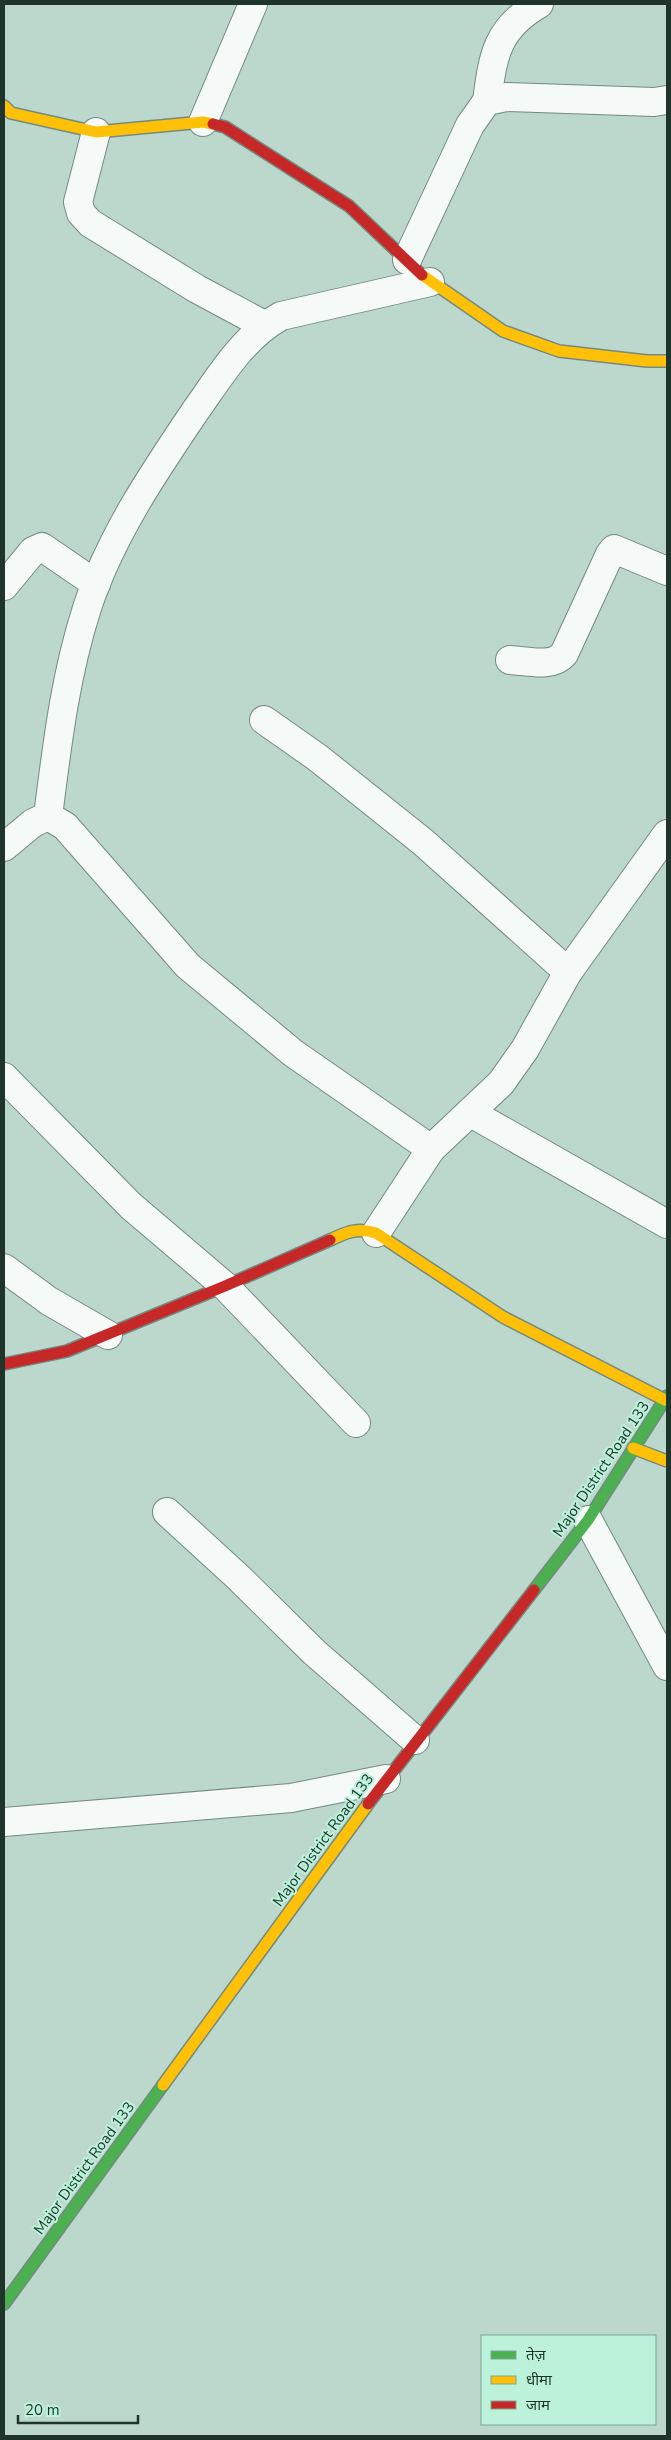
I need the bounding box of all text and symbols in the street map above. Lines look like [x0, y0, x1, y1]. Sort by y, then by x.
street label: Major District Road 133 [548, 1397, 654, 1541]
street label: Major District Road 133 [268, 1770, 378, 1910]
street label: Major District Road 133 [29, 2098, 139, 2238]
legend [481, 2335, 656, 2425]
text: तेज़ [526, 2345, 547, 2365]
text: धीमा [526, 2370, 553, 2390]
scale bar [18, 2392, 138, 2424]
text: जाम [526, 2395, 551, 2415]
text: 20 m [25, 2400, 60, 2420]

